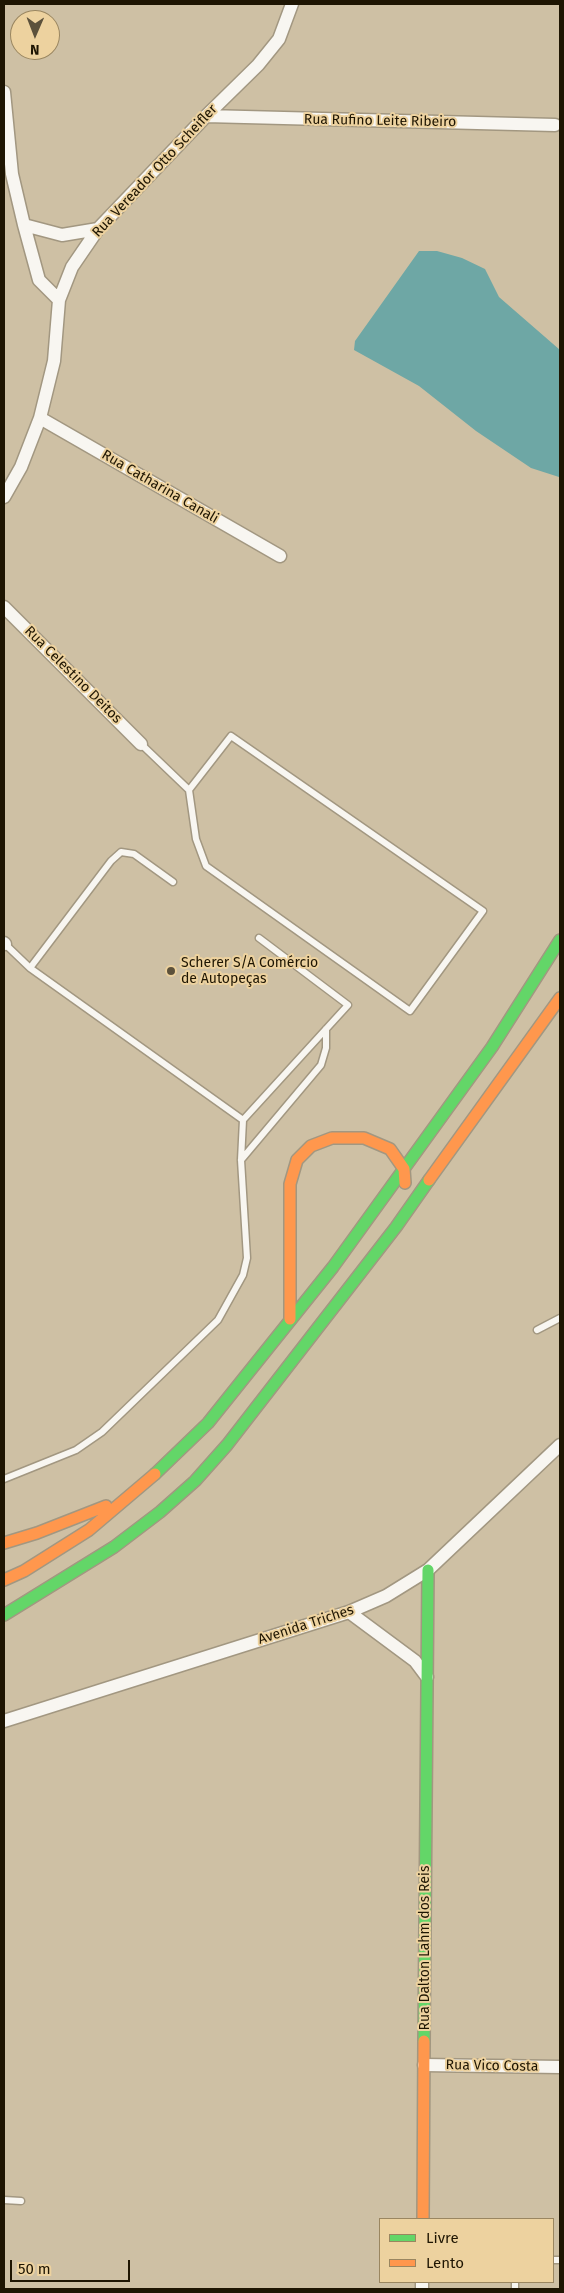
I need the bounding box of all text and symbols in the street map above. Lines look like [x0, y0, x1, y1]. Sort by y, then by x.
north arrow [10, 10, 60, 60]
text: N [30, 41, 40, 58]
street label: Rua Vereador Otto Scheifler [89, 101, 221, 241]
street label: Rua Rufino Leite Ribeiro [304, 111, 456, 131]
street label: Rua Catharina Canali [99, 447, 221, 527]
street label: Rua Celestino Deitos [21, 623, 125, 727]
place label: Scherer S/A Comércio de Autopeças [181, 955, 318, 988]
marker: Scherer S/A Comércio de Autopeças [165, 965, 177, 977]
street label: Avenida Triches [256, 1602, 356, 1648]
street label: Rua Dalton Lahm dos Reis [417, 1866, 433, 2030]
street label: Rua Vico Costa [445, 2057, 539, 2075]
legend [379, 2218, 554, 2283]
text: Livre [426, 2229, 459, 2247]
scale bar [12, 2250, 132, 2282]
text: Lento [426, 2254, 464, 2272]
text: 50 m [18, 2260, 51, 2278]

